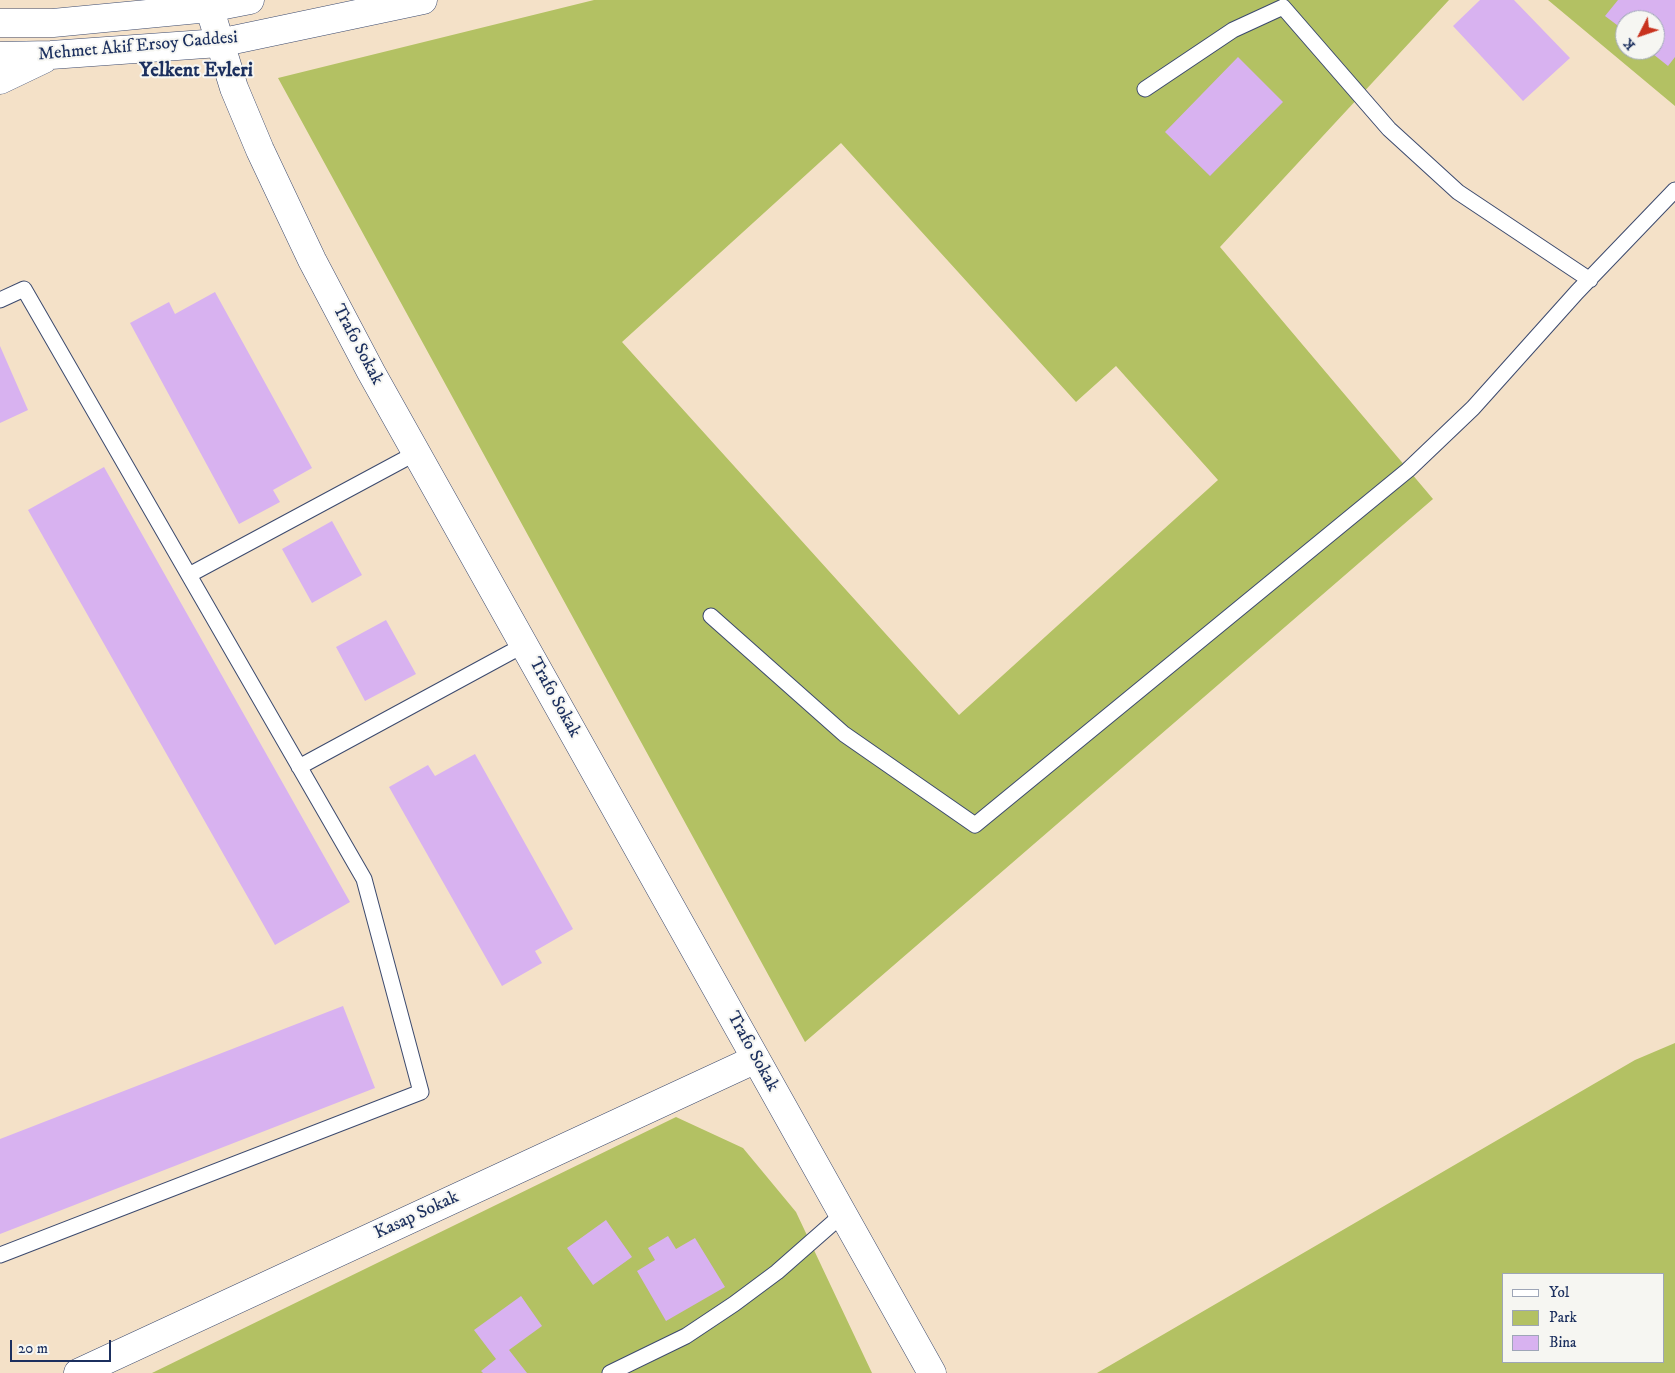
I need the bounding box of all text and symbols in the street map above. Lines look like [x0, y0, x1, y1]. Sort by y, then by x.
north arrow [1615, 10, 1665, 60]
street label: Mehmet Akif Ersoy Caddesi [37, 28, 239, 66]
text: K [1619, 35, 1639, 54]
district label: Yelkent Evleri [139, 60, 253, 84]
street label: Trafo Sokak [327, 301, 387, 389]
street label: Trafo Sokak [523, 654, 585, 742]
street label: Trafo Sokak [721, 1008, 783, 1096]
street label: Kasap Sokak [371, 1187, 463, 1245]
legend [1502, 1273, 1665, 1363]
text: Yol [1549, 1283, 1569, 1302]
text: Park [1549, 1308, 1577, 1327]
scale bar [12, 1330, 114, 1362]
text: Bina [1549, 1333, 1577, 1352]
text: 20 m [18, 1339, 48, 1358]

